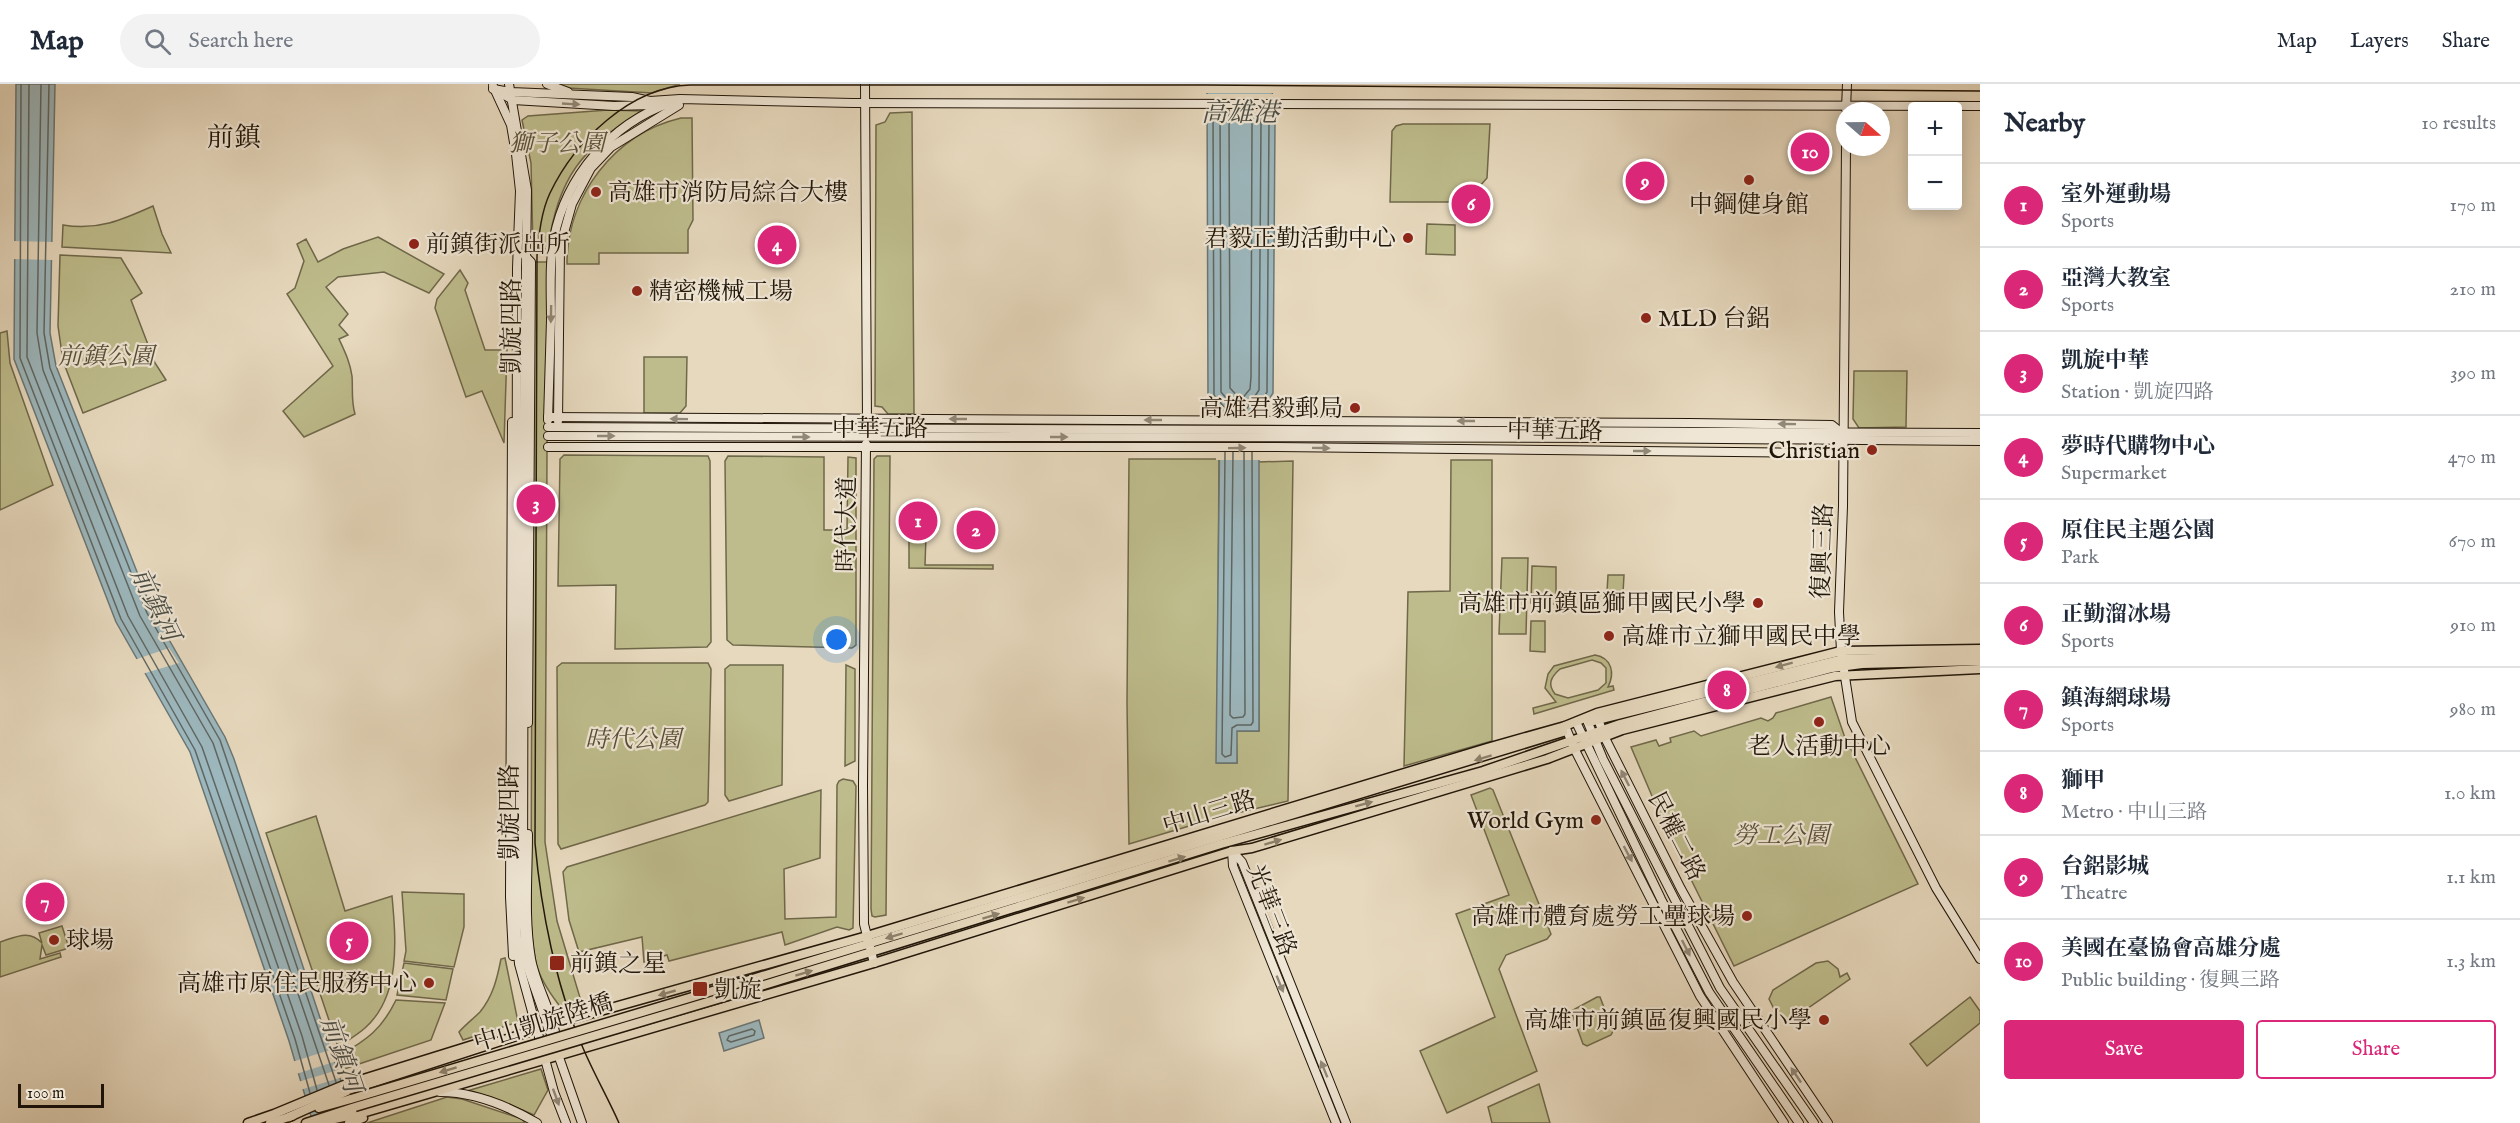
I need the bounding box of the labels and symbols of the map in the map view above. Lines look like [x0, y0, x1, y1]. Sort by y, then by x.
water label: 高雄港 [1201, 97, 1282, 130]
one-way arrow [562, 99, 581, 108]
north arrow [1836, 102, 1890, 156]
district label: 前鎮 [207, 122, 261, 156]
park label: 獅子公園 [509, 129, 609, 160]
pin: 10 [1790, 130, 1830, 174]
pin: 9 [1626, 158, 1664, 204]
marker: 中鋼健身館 [1742, 173, 1756, 187]
place label: 高雄市消防局綜合大樓 [608, 178, 848, 209]
pin: 6 [1452, 182, 1490, 226]
marker: 高雄市消防局綜合大樓 [589, 185, 603, 199]
place label: 中鋼健身館 [1689, 190, 1809, 221]
pin: 4 [758, 222, 796, 268]
place label: 君毅正勤活動中心 [1204, 224, 1396, 255]
place label: 前鎮街派出所 [426, 230, 570, 261]
marker: 君毅正勤活動中心 [1401, 231, 1415, 245]
marker: 前鎮街派出所 [407, 237, 421, 251]
place label: 精密機械工場 [649, 277, 793, 308]
street label: 凱旋四路 [497, 278, 528, 374]
marker: 精密機械工場 [630, 284, 644, 298]
place label: MLD 台鋁 [1658, 304, 1770, 335]
one-way arrow [546, 305, 556, 324]
marker: MLD 台鋁 [1639, 311, 1653, 325]
park label: 前鎮公園 [58, 342, 158, 373]
place label: 高雄君毅郵局 [1199, 394, 1343, 425]
marker: 高雄君毅郵局 [1348, 401, 1362, 415]
one-way arrow [669, 414, 688, 424]
street label: 中華五路 [832, 414, 928, 445]
one-way arrow [948, 414, 967, 424]
one-way arrow [1143, 415, 1162, 425]
street label: 中華五路 [1507, 415, 1603, 448]
one-way arrow [1456, 416, 1475, 426]
one-way arrow [1777, 420, 1796, 429]
one-way arrow [597, 431, 616, 441]
one-way arrow [792, 432, 811, 442]
one-way arrow [1050, 432, 1069, 442]
place label: Christian [1769, 436, 1860, 467]
one-way arrow [1228, 443, 1247, 453]
one-way arrow [1311, 443, 1330, 453]
marker: Christian [1865, 443, 1879, 457]
one-way arrow [1632, 446, 1651, 456]
street label: 時代大道 [831, 476, 864, 572]
pin: 3 [516, 482, 556, 526]
pin: 1 [898, 498, 938, 544]
street label: 復興三路 [1806, 503, 1841, 600]
pin: 2 [956, 508, 996, 552]
water label: 前鎮河 [123, 562, 188, 651]
place label: 高雄市前鎮區獅甲國民小學 [1458, 589, 1746, 620]
marker: 高雄市前鎮區獅甲國民小學 [1751, 596, 1765, 610]
place label: 高雄市立獅甲國民中學 [1621, 622, 1861, 653]
your location [822, 625, 851, 654]
marker: 高雄市立獅甲國民中學 [1602, 629, 1616, 643]
one-way arrow [1775, 660, 1794, 670]
pin: 8 [1708, 668, 1746, 712]
marker: 老人活動中心 [1812, 715, 1826, 729]
park label: 時代公園 [585, 725, 685, 756]
place label: 老人活動中心 [1747, 732, 1891, 763]
one-way arrow [1474, 754, 1492, 763]
street label: 凱旋四路 [495, 764, 526, 860]
one-way arrow [1621, 770, 1630, 787]
street label: 中山三路 [1159, 785, 1260, 842]
street label: 民權二路 [1640, 787, 1711, 886]
one-way arrow [1355, 799, 1373, 808]
place label: World Gym [1467, 806, 1584, 837]
marker: World Gym [1589, 813, 1603, 827]
park label: 勞工公園 [1733, 821, 1833, 852]
one-way arrow [1264, 837, 1282, 846]
one-way arrow [1623, 846, 1633, 863]
one-way arrow [1168, 854, 1186, 863]
street label: 光華三路 [1239, 860, 1302, 961]
pin: 7 [26, 880, 64, 924]
one-way arrow [1067, 895, 1085, 904]
place label: 高雄市體育處勞工壘球場 [1471, 902, 1735, 933]
marker: 高雄市體育處勞工壘球場 [1740, 909, 1754, 923]
one-way arrow [982, 911, 1000, 921]
pin: 5 [330, 918, 368, 964]
place label: 球場 [66, 926, 114, 957]
one-way arrow [885, 932, 903, 942]
marker: 球場 [47, 933, 61, 947]
one-way arrow [1682, 940, 1691, 957]
place label: 前鎮之星 [570, 949, 666, 980]
marker: 前鎮之星 [548, 954, 566, 972]
one-way arrow [795, 968, 813, 977]
place label: 高雄市原住民服務中心 [177, 969, 417, 1000]
place label: 凱旋 [714, 975, 762, 1006]
marker: 高雄市原住民服務中心 [422, 976, 436, 990]
one-way arrow [1275, 976, 1285, 994]
marker: 凱旋 [691, 980, 709, 998]
street label: 中山凱旋陸橋 [470, 988, 617, 1059]
one-way arrow [658, 989, 676, 998]
place label: 高雄市前鎮區復興國民小學 [1524, 1006, 1812, 1037]
water label: 前鎮河 [312, 1012, 370, 1101]
marker: 高雄市前鎮區復興國民小學 [1817, 1013, 1831, 1027]
one-way arrow [1319, 1059, 1329, 1077]
one-way arrow [439, 1066, 457, 1075]
one-way arrow [1790, 1067, 1802, 1083]
scale bar [18, 1081, 104, 1108]
one-way arrow [551, 1088, 561, 1106]

